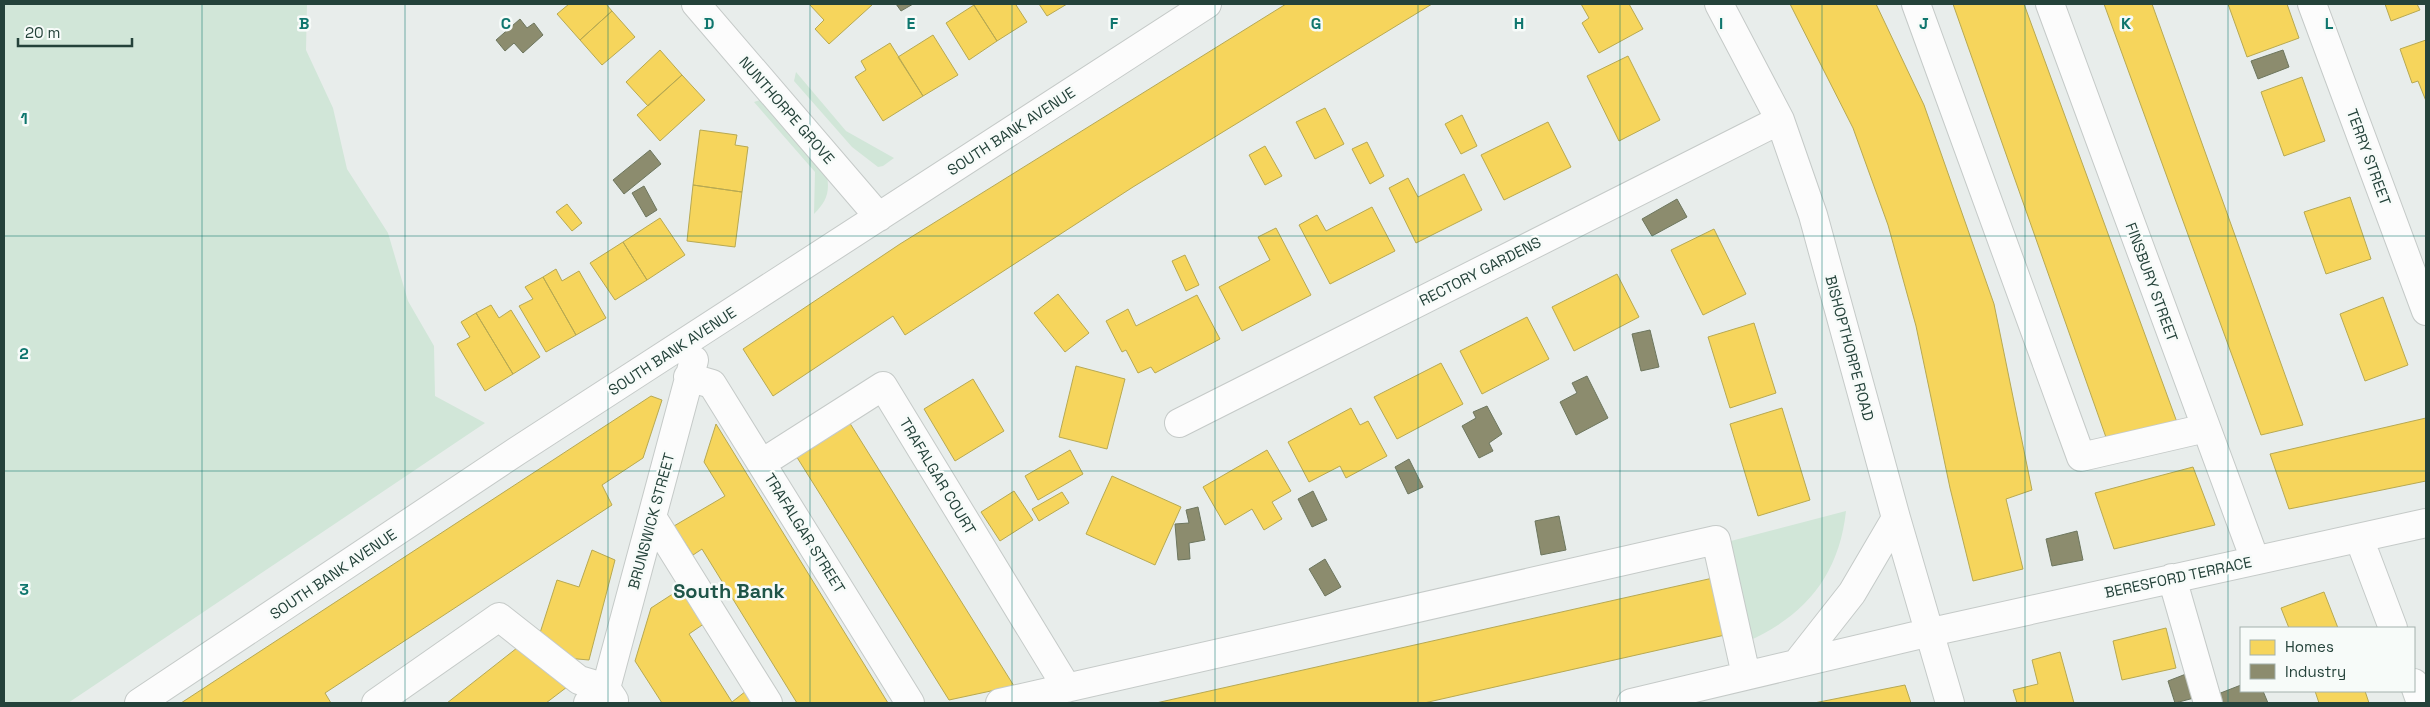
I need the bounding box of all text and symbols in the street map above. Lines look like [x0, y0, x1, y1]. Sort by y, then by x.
text: B [299, 13, 309, 34]
text: C [501, 13, 511, 34]
text: D [704, 13, 714, 34]
text: E [907, 13, 916, 34]
text: F [1110, 13, 1119, 34]
text: G [1311, 13, 1321, 34]
text: H [1514, 13, 1524, 34]
text: I [1719, 13, 1723, 34]
text: J [1919, 13, 1929, 34]
text: K [2121, 13, 2131, 34]
text: L [2325, 13, 2334, 34]
scale bar [18, 15, 131, 47]
text: 20 m [25, 23, 60, 42]
street label: NUNTHORPE GROVE [735, 52, 839, 168]
street label: SOUTH BANK AVENUE [944, 83, 1078, 179]
street label: TERRY STREET [2343, 106, 2395, 208]
text: 1 [20, 108, 28, 129]
street label: FINSBURY STREET [2122, 220, 2182, 344]
street label: RECTORY GARDENS [1416, 232, 1544, 310]
street label: BISHOPTHORPE ROAD [1821, 273, 1879, 423]
street label: SOUTH BANK AVENUE [605, 303, 739, 399]
text: 2 [19, 343, 29, 364]
street label: TRAFALGAR COURT [896, 414, 980, 538]
street label: BRUNSWICK STREET [624, 450, 678, 591]
street label: TRAFALGAR STREET [760, 469, 850, 597]
street label: SOUTH BANK AVENUE [266, 525, 400, 623]
street label: BERESFORD TERRACE [2103, 552, 2253, 602]
district label: South Bank [673, 578, 785, 604]
text: 3 [19, 579, 29, 600]
legend [2240, 627, 2415, 692]
text: Homes [2285, 637, 2334, 656]
text: Industry [2285, 662, 2346, 681]

